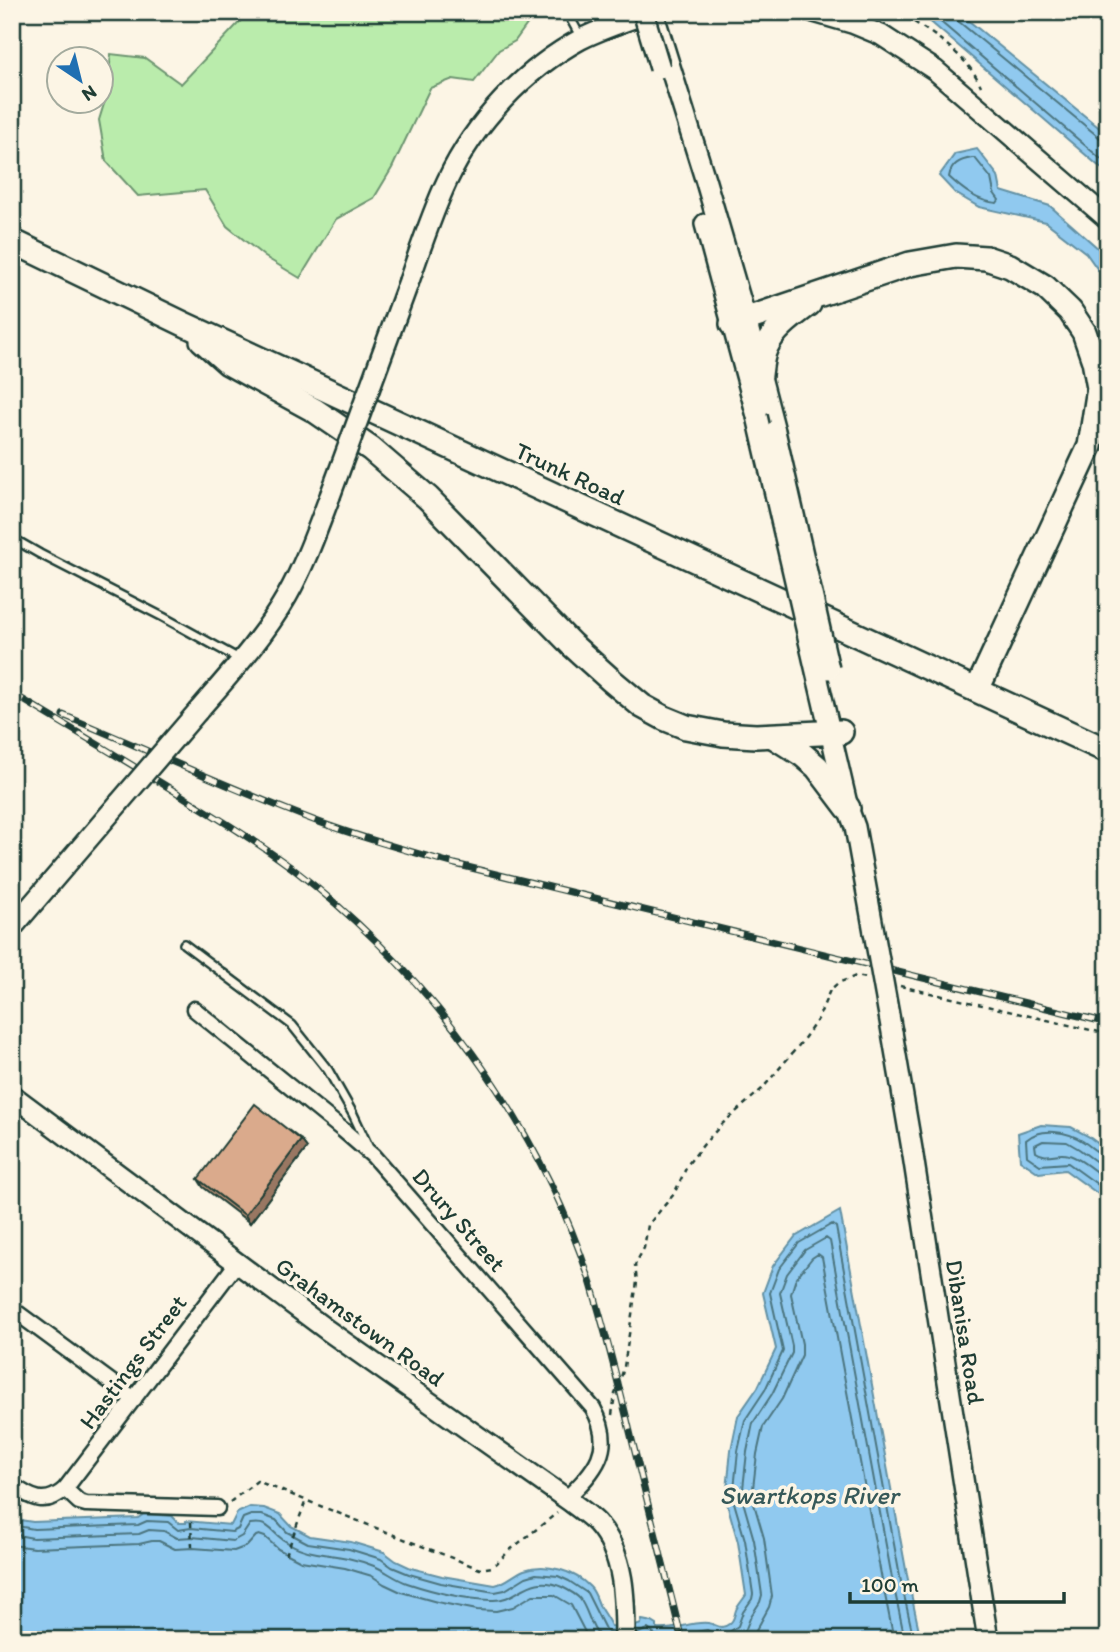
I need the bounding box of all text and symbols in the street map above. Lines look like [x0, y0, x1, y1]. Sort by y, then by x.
north arrow [46, 46, 116, 116]
text: N [78, 80, 101, 107]
street label: Trunk Road [511, 435, 630, 512]
street label: Drury Street [406, 1162, 512, 1277]
street label: Grahamstown Road [270, 1251, 450, 1393]
street label: Dibanisa Road [940, 1257, 991, 1406]
street label: Hastings Street [73, 1289, 193, 1435]
water label: Swartkops River [720, 1479, 902, 1511]
scale bar [850, 1561, 1064, 1605]
text: 100 m [861, 1572, 919, 1597]

